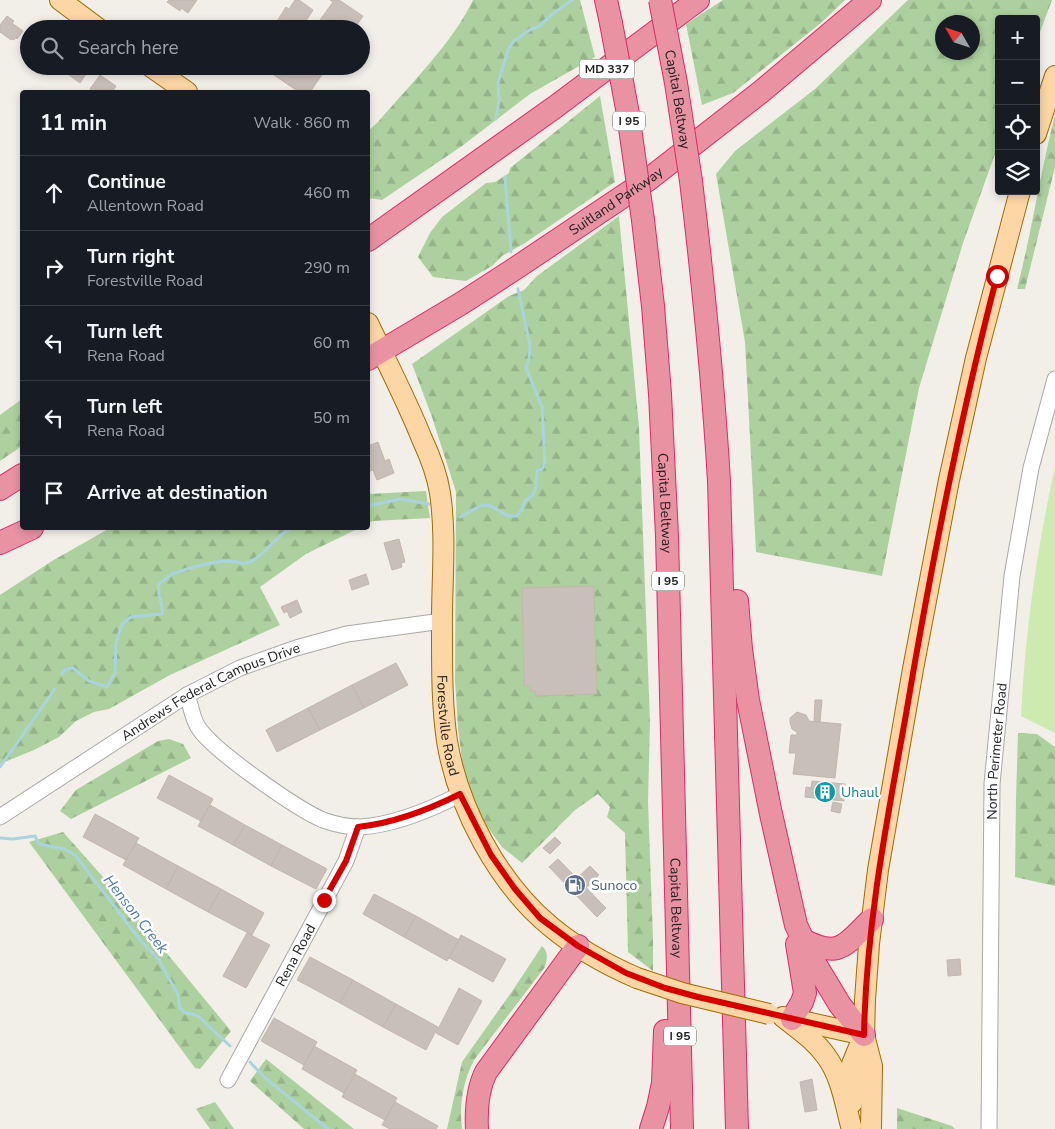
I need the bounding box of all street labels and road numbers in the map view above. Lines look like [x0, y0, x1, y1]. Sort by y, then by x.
street label: Capital Beltway [660, 48, 695, 151]
road number: MD 337 [580, 60, 634, 78]
road number: I 95 [613, 112, 645, 130]
street label: Suitland Parkway [565, 162, 668, 240]
street label: Capital Beltway [653, 452, 676, 554]
road number: I 95 [652, 572, 684, 590]
street label: Andrews Federal Campus Drive [118, 638, 303, 745]
street label: Forestville Road [432, 675, 464, 778]
street label: North Perimeter Road [983, 682, 1012, 820]
street label: Capital Beltway [665, 857, 687, 959]
street label: Rena Road [271, 921, 320, 990]
road number: I 95 [664, 1026, 696, 1046]

